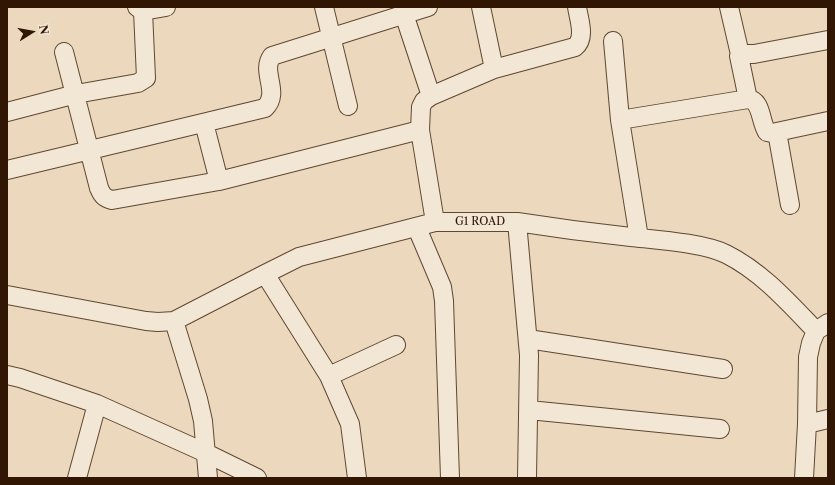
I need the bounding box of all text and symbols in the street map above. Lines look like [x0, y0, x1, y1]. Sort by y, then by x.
north arrow [12, 12, 52, 52]
text: N [36, 24, 52, 36]
street label: G1 ROAD [455, 215, 505, 229]

